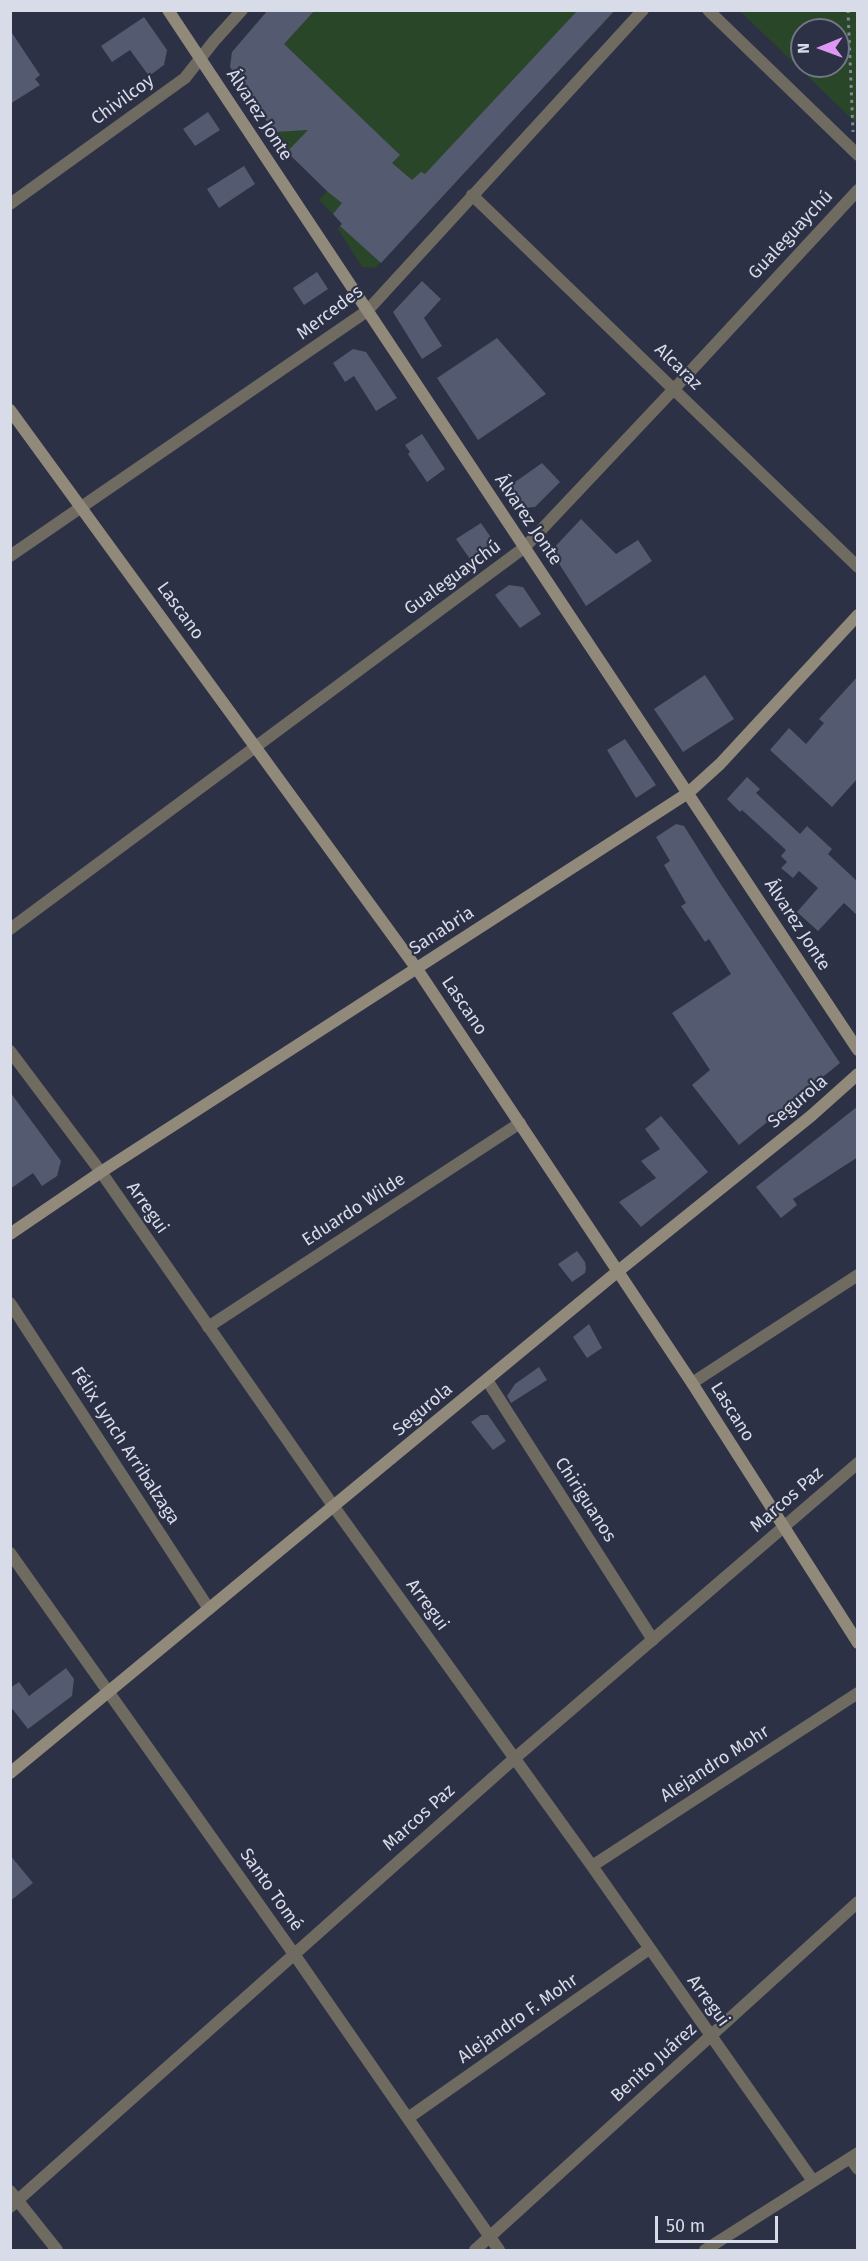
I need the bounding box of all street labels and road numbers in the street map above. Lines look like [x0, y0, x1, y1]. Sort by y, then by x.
street label: Álvarez Jonte [221, 65, 297, 165]
street label: Chivilcoy [87, 70, 159, 130]
street label: Gualeguaychú [744, 186, 838, 284]
street label: Mercedes [293, 281, 367, 345]
street label: Alcaraz [650, 339, 706, 395]
street label: Álvarez Jonte [490, 470, 566, 570]
street label: Gualeguaychú [401, 536, 505, 620]
street label: Lascano [152, 578, 208, 644]
street label: Álvarez Jonte [759, 875, 835, 975]
street label: Sanabria [406, 902, 478, 960]
street label: Lascano [437, 973, 491, 1039]
street label: Segurola [764, 1071, 832, 1133]
street label: Eduardo Wilde [298, 1169, 410, 1251]
street label: Arregui [121, 1178, 173, 1238]
street label: Félix Lynch Arribalzaga [66, 1363, 184, 1529]
street label: Lascano [705, 1378, 759, 1446]
street label: Segurola [389, 1379, 457, 1441]
street label: Chiriguanos [550, 1454, 620, 1546]
street label: Marcos Paz [746, 1463, 828, 1537]
street label: Arregui [401, 1575, 453, 1635]
street label: Alejandro Mohr [657, 1721, 773, 1807]
street label: Marcos Paz [379, 1780, 459, 1856]
street label: Santo Tomé [235, 1845, 307, 1935]
street label: Alejandro F. Mohr [454, 1970, 582, 2068]
street label: Arregui [682, 1971, 734, 2031]
street label: Benito Juárez [607, 2019, 701, 2107]

